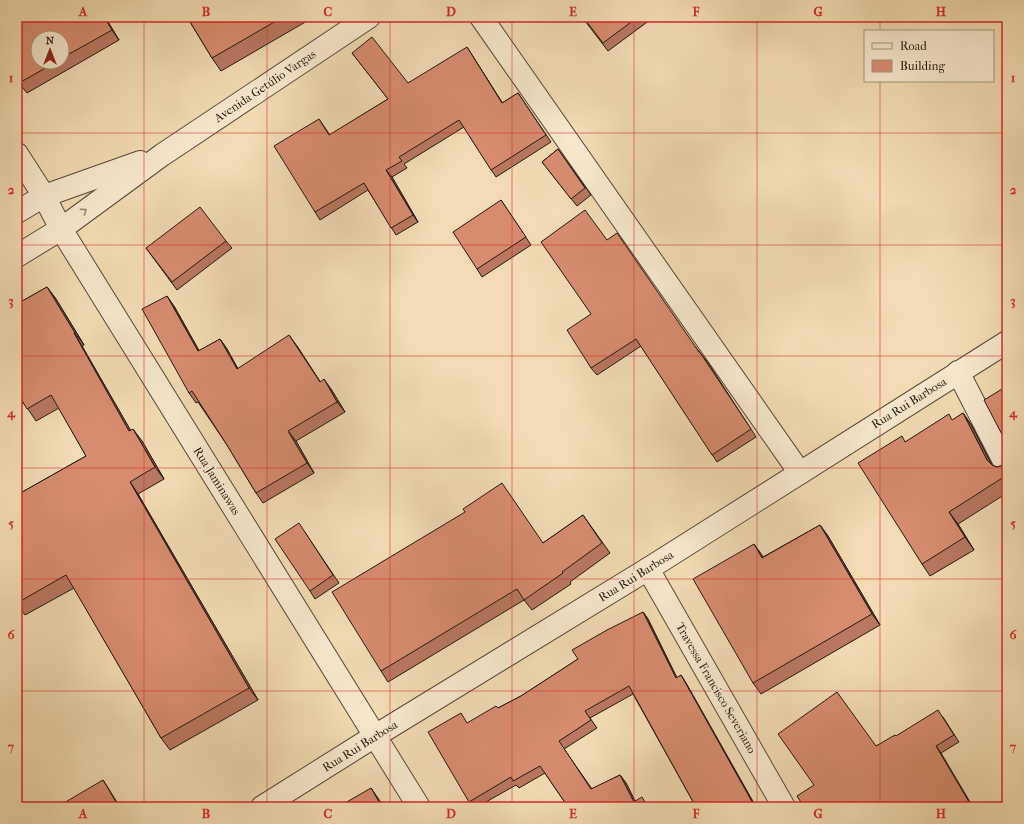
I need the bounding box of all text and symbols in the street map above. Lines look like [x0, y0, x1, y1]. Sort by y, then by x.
text: A [78, 4, 88, 19]
text: B [202, 4, 211, 19]
text: C [324, 4, 333, 19]
text: D [446, 4, 456, 19]
text: E [569, 4, 577, 19]
text: F [692, 4, 700, 19]
text: G [813, 4, 823, 19]
text: H [936, 4, 947, 19]
north arrow [30, 30, 70, 70]
legend [864, 30, 994, 82]
text: N [46, 34, 55, 47]
text: Road [900, 39, 927, 53]
street label: Avenida Getúlio Vargas [211, 47, 319, 126]
text: Building [900, 59, 945, 73]
text: 1 [9, 70, 14, 85]
text: 1 [1011, 70, 1016, 85]
text: 2 [8, 182, 15, 197]
text: 2 [1010, 182, 1017, 197]
one-way arrow [80, 209, 87, 216]
text: 3 [8, 293, 14, 309]
text: 3 [1010, 293, 1016, 309]
street label: Rua Rui Barbosa [869, 374, 949, 432]
text: 4 [6, 405, 16, 421]
text: 4 [1008, 405, 1018, 421]
street label: Rua Jaminawas [190, 444, 244, 518]
text: 5 [8, 516, 14, 531]
text: 5 [1010, 516, 1016, 531]
street label: Rua Rui Barbosa [596, 547, 676, 605]
street label: Travessa Francisco Severiano [673, 620, 759, 756]
text: 6 [7, 627, 15, 642]
text: 6 [1009, 627, 1017, 642]
street label: Rua Rui Barbosa [320, 717, 400, 775]
text: 7 [7, 739, 15, 754]
text: 7 [1009, 739, 1017, 754]
text: A [78, 806, 88, 821]
text: B [202, 806, 211, 821]
text: C [324, 806, 333, 821]
text: D [446, 806, 456, 821]
text: E [569, 806, 577, 821]
text: F [692, 806, 700, 821]
text: G [813, 806, 823, 821]
text: H [936, 806, 947, 821]

